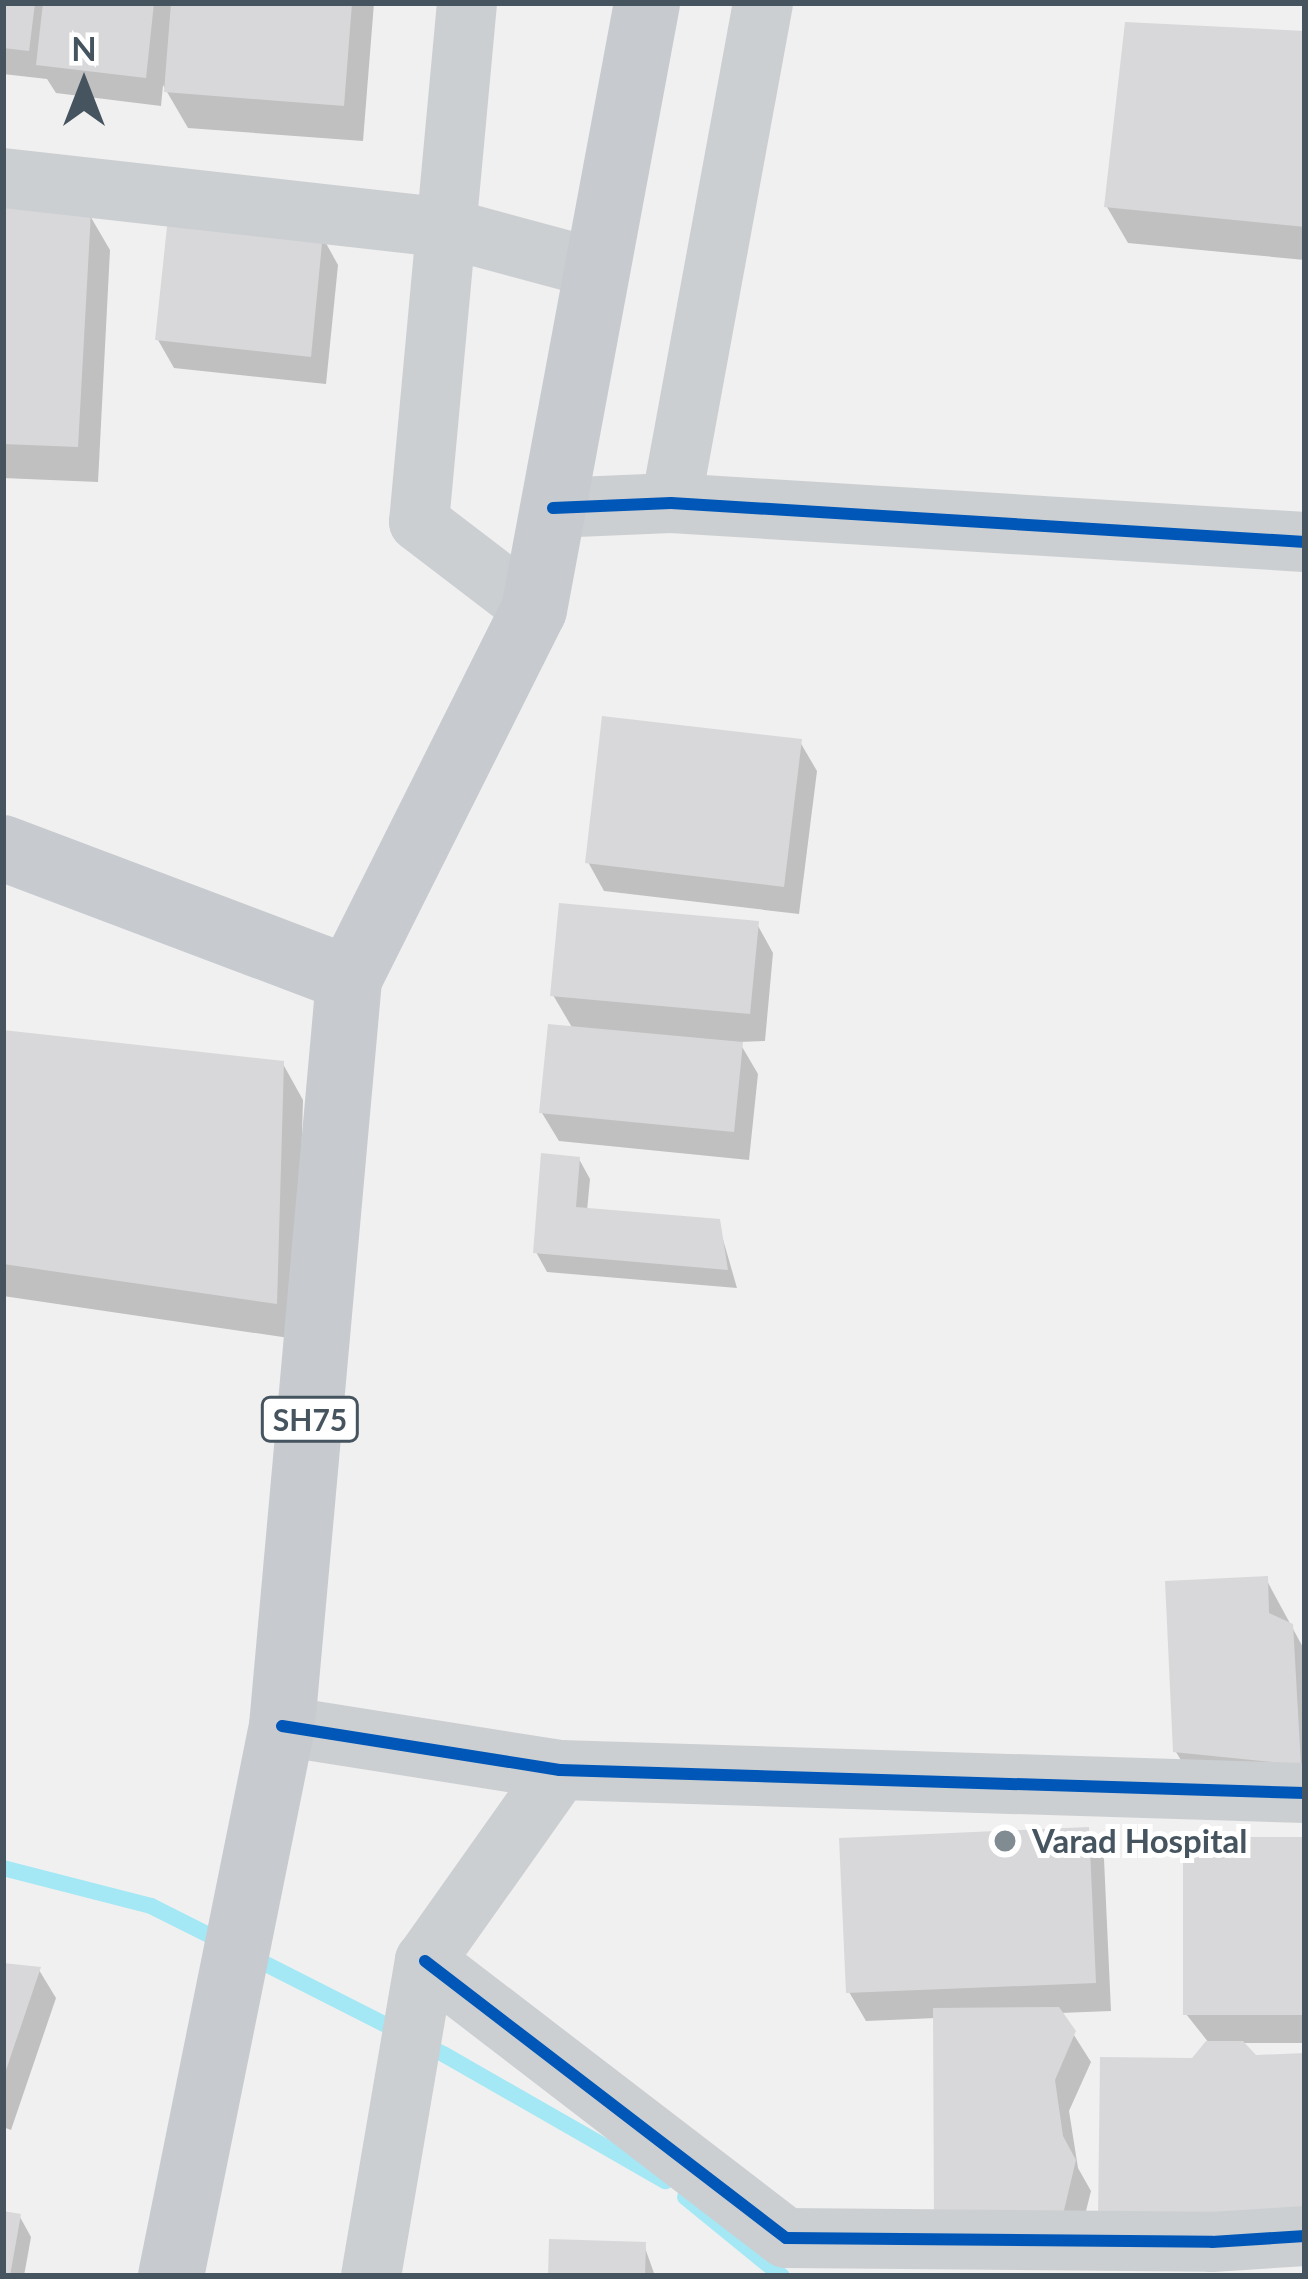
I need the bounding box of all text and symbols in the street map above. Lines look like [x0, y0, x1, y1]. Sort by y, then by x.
north arrow [24, 24, 144, 144]
text: N [71, 28, 97, 68]
road number: SH75 [259, 1395, 361, 1443]
place label: Varad Hospital [1032, 1821, 1247, 1861]
marker: Varad Hospital [989, 1825, 1021, 1857]

